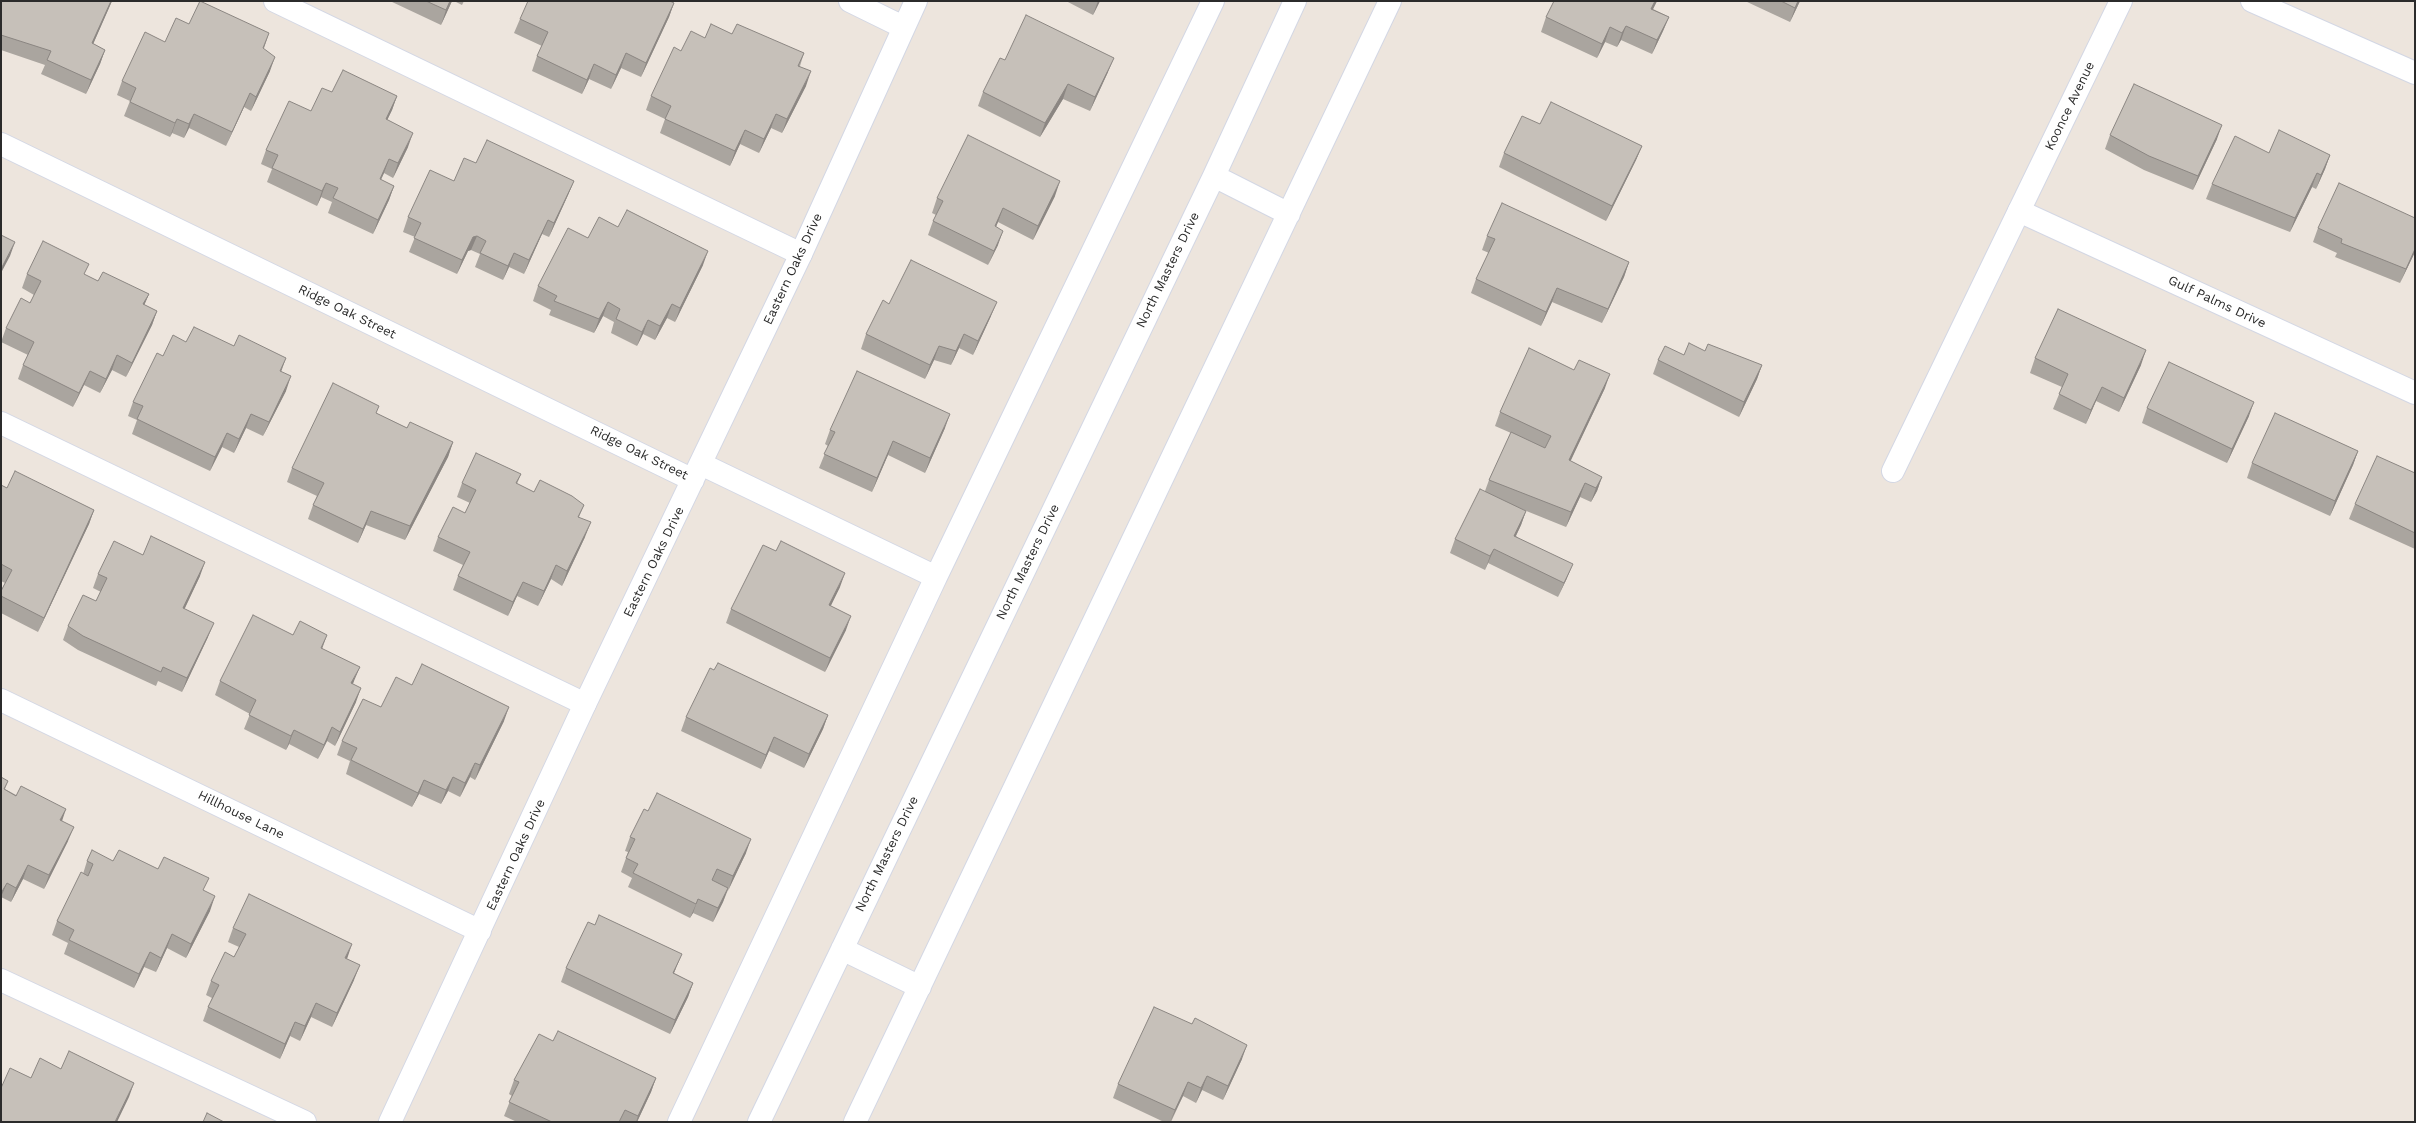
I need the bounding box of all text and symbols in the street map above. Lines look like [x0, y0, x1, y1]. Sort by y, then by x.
street label: Koonce Avenue [2042, 59, 2098, 153]
street label: North Masters Drive [1133, 210, 1203, 330]
street label: Eastern Oaks Drive [760, 211, 826, 327]
street label: Gulf Palms Drive [2166, 272, 2268, 332]
street label: Ridge Oak Street [295, 282, 399, 342]
street label: Ridge Oak Street [587, 423, 691, 483]
street label: North Masters Drive [993, 502, 1063, 622]
street label: Eastern Oaks Drive [620, 504, 688, 620]
street label: Hillhouse Lane [195, 787, 287, 843]
street label: North Masters Drive [852, 794, 922, 914]
street label: Eastern Oaks Drive [483, 797, 549, 913]

